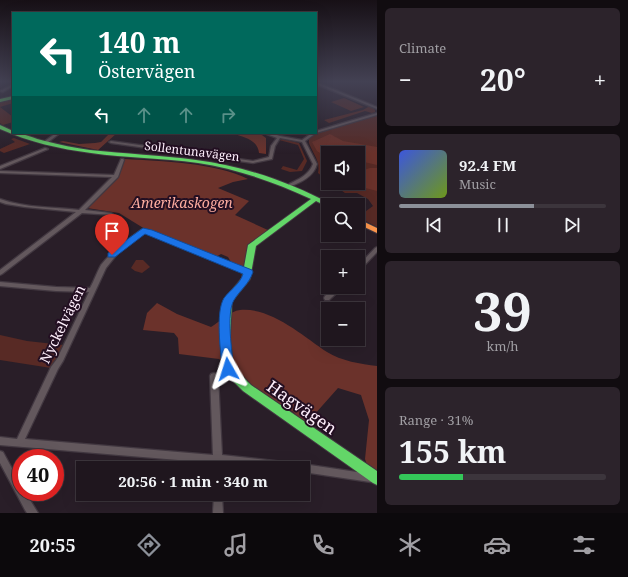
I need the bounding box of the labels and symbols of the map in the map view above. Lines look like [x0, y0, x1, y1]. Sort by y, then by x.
street label: Sollentunavägen [143, 137, 241, 165]
park label: Amerikaskogen [130, 193, 233, 212]
pin [95, 214, 129, 255]
street label: Nyckelvägen [35, 282, 89, 366]
position arrow [207, 348, 249, 390]
street label: Hagvägen [262, 374, 342, 440]
speed limit sign: 40 [12, 449, 64, 501]

